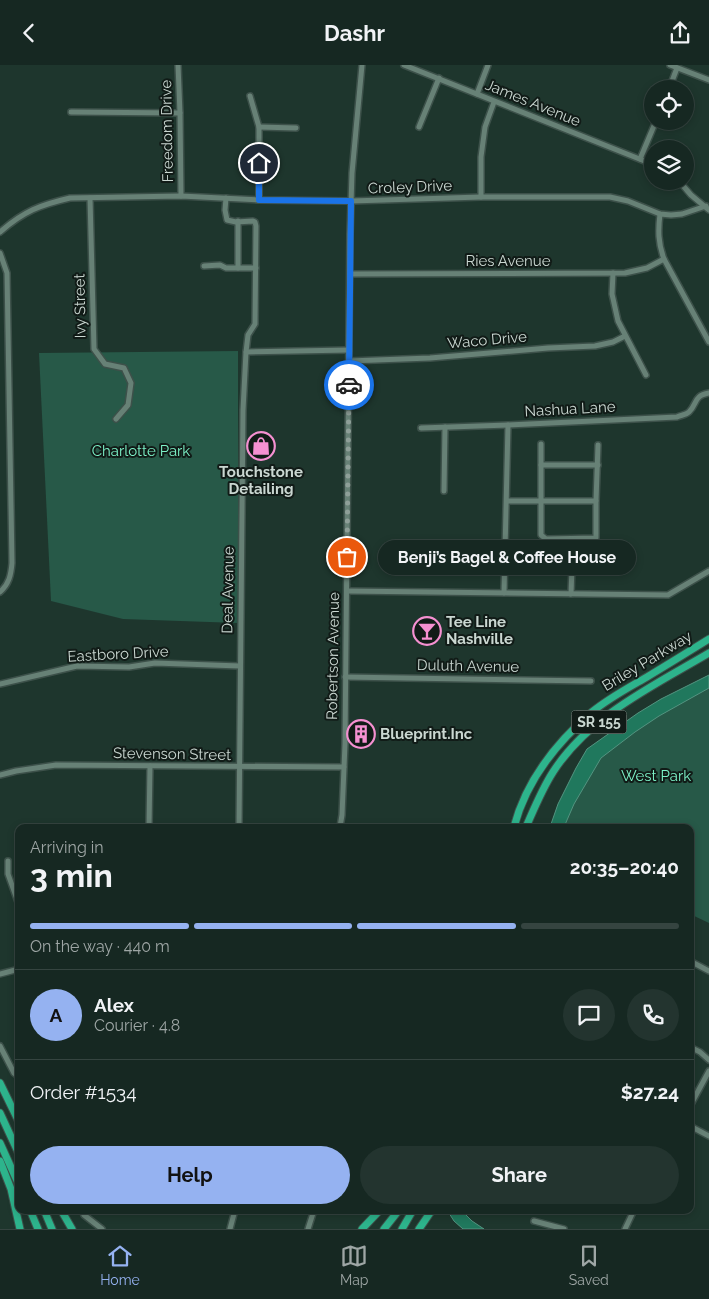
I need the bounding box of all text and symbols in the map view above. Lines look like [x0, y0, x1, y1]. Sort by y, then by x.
icon: back [15, 19, 43, 47]
icon: share [666, 19, 694, 47]
text: Dashr [324, 20, 385, 46]
street label: James Avenue [483, 76, 583, 130]
street label: Freedom Drive [157, 79, 177, 182]
map controls [644, 80, 694, 190]
button: locate [644, 80, 694, 130]
button: layers [644, 140, 694, 190]
pin [238, 142, 280, 184]
icon: home [245, 149, 273, 177]
street label: Croley Drive [368, 177, 453, 197]
street label: Ries Avenue [465, 252, 551, 270]
street label: Ivy Street [70, 273, 90, 339]
street label: Waco Drive [446, 328, 528, 352]
courier [324, 360, 374, 410]
icon: car [335, 371, 363, 399]
street label: Nashua Lane [524, 398, 616, 420]
shop icon: Touchstone Detailing [246, 431, 276, 461]
park label: Charlotte Park [92, 442, 190, 460]
place label: Touchstone Detailing [219, 463, 303, 498]
pin [326, 536, 368, 578]
callout: Benji’s Bagel & Coffee House [377, 539, 634, 575]
icon: bag [333, 543, 361, 571]
street label: Deal Avenue [218, 546, 238, 634]
text: Benji’s Bagel & Coffee House [398, 548, 616, 567]
street label: Robertson Avenue [323, 592, 343, 720]
place label: Tee Line Nashville [446, 613, 513, 648]
bar icon: Tee Line Nashville [412, 616, 442, 646]
street label: Briley Parkway [599, 627, 695, 695]
street label: Eastboro Drive [67, 642, 169, 666]
street label: Duluth Avenue [417, 656, 520, 676]
road number: SR 155 [572, 711, 626, 734]
building icon: Blueprint.Inc [346, 719, 376, 749]
place label: Blueprint.Inc [380, 725, 473, 743]
street label: Stevenson Street [113, 744, 231, 764]
park label: West Park [621, 767, 691, 785]
text: Arriving in [30, 838, 104, 857]
text: 20:35–20:40 [570, 856, 679, 878]
text: 3 min [30, 857, 113, 894]
text: On the way · 440 m [30, 937, 170, 956]
button: chat [563, 989, 615, 1041]
button: phone [627, 989, 679, 1041]
text: Alex [94, 994, 134, 1016]
text: A [50, 1004, 62, 1026]
text: Courier · 4.8 [94, 1016, 180, 1035]
text: Order #1534 [30, 1081, 137, 1103]
text: $27.24 [621, 1081, 679, 1103]
button: Help [30, 1146, 350, 1204]
button: Share [360, 1146, 679, 1204]
tab: Home [100, 1242, 140, 1288]
tab: Map [340, 1242, 369, 1288]
tab: Saved [569, 1242, 609, 1288]

